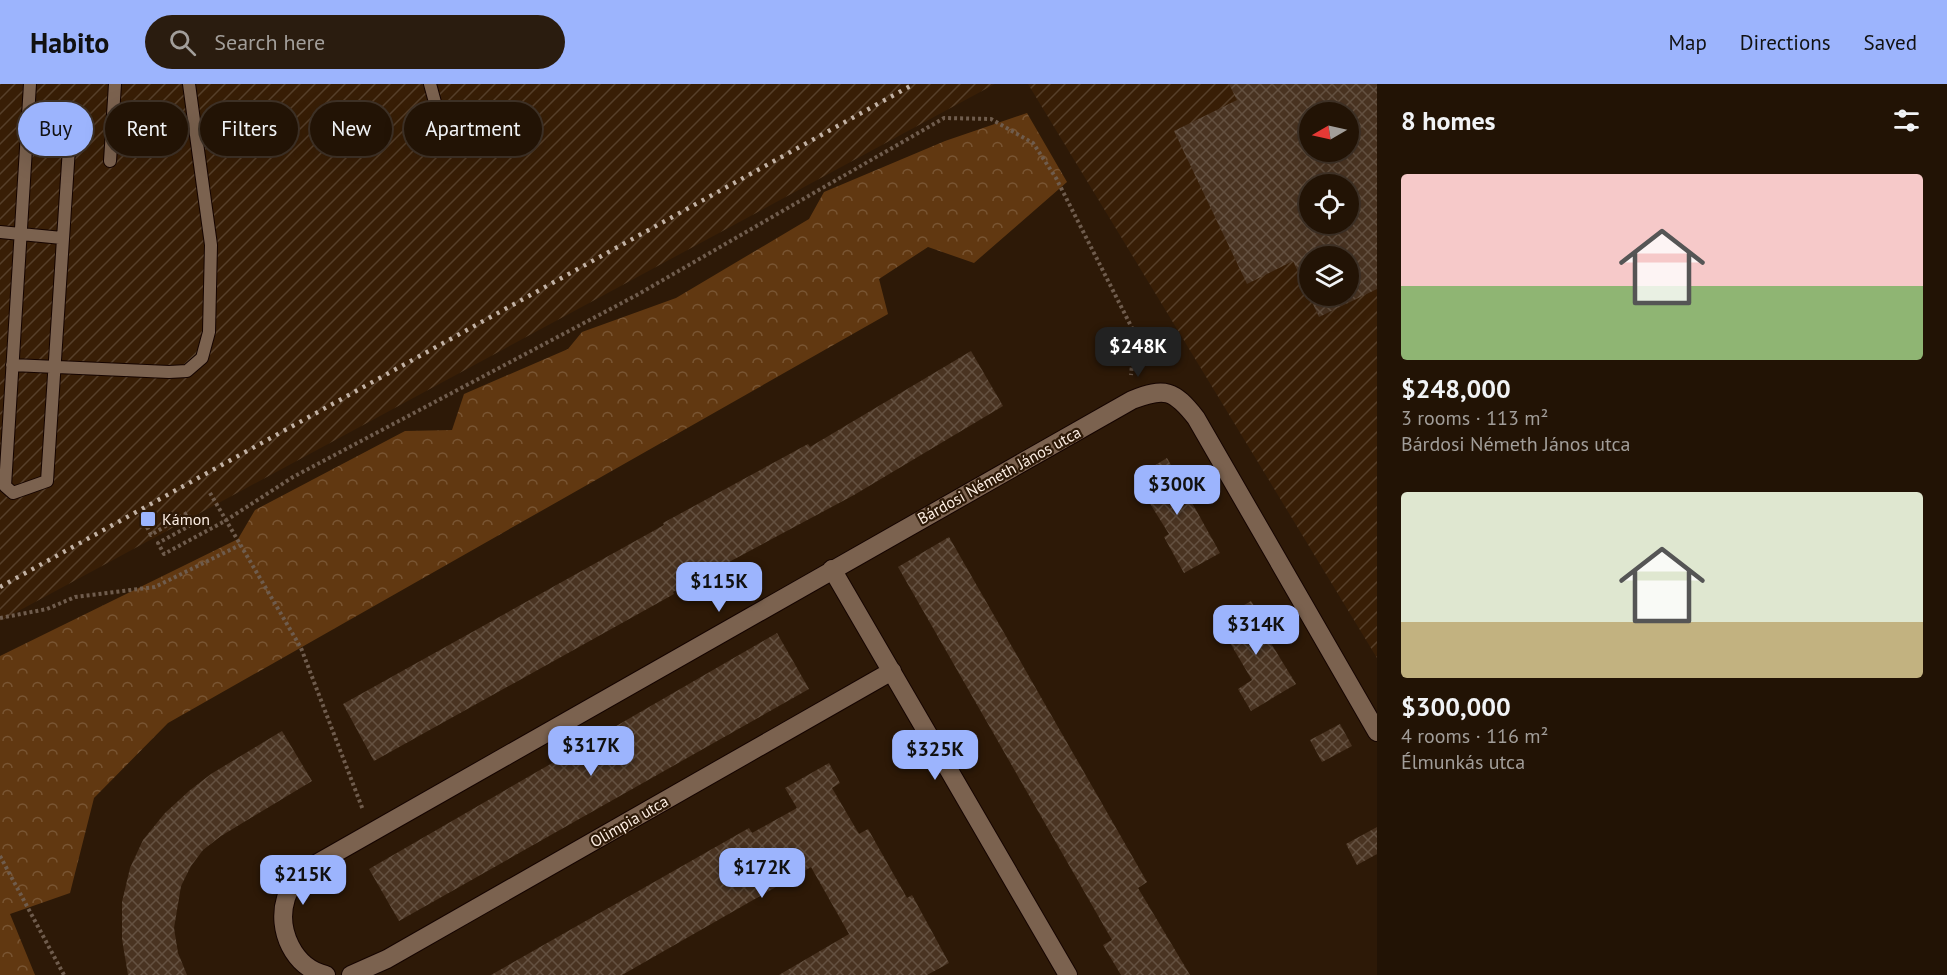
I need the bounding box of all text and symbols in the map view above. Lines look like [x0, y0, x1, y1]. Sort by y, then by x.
search box [145, 15, 565, 69]
text: Habito [30, 24, 109, 61]
icon: search [166, 26, 199, 59]
text: Search here [214, 28, 325, 56]
text: Map [1668, 29, 1707, 56]
text: Directions [1740, 29, 1831, 56]
text: Saved [1864, 29, 1917, 56]
chip: Buy [18, 102, 93, 156]
chip: Rent [105, 102, 188, 156]
chip: Filters [200, 102, 298, 156]
chip: New [310, 102, 392, 156]
chip: Apartment [404, 102, 542, 156]
north arrow [1299, 102, 1359, 162]
map controls [1299, 102, 1359, 306]
text: 8 homes [1401, 104, 1496, 137]
icon: filters [1890, 104, 1923, 137]
button: locate [1299, 174, 1359, 234]
icon: home [1608, 213, 1716, 321]
button: layers [1299, 246, 1359, 306]
pin: $248K [1096, 327, 1180, 378]
text: $248K [1109, 333, 1167, 359]
text: $248,000 [1401, 372, 1511, 405]
text: 3 rooms · 113 m² [1401, 405, 1548, 431]
street label: Bárdosi Németh János utca [914, 422, 1084, 528]
text: Bárdosi Németh János utca [1401, 431, 1631, 457]
pin: $300K [1135, 465, 1219, 516]
text: $300K [1148, 471, 1206, 497]
place label: Kámon [162, 509, 210, 529]
marker: Kámon [139, 510, 157, 528]
icon: home [1608, 531, 1716, 639]
pin: $115K [677, 562, 761, 613]
text: $115K [690, 568, 748, 594]
pin: $314K [1214, 605, 1298, 656]
text: $314K [1227, 611, 1285, 637]
text: $300,000 [1401, 690, 1511, 723]
text: 4 rooms · 116 m² [1401, 723, 1548, 749]
pin: $317K [549, 726, 633, 777]
pin: $325K [893, 730, 977, 781]
text: $317K [562, 732, 620, 758]
text: $325K [906, 736, 964, 762]
text: Élmunkás utca [1401, 749, 1525, 775]
street label: Olimpia utca [586, 791, 672, 851]
pin: $172K [720, 848, 804, 899]
text: $172K [733, 854, 791, 880]
pin: $215K [261, 855, 345, 906]
text: $215K [274, 861, 332, 887]

